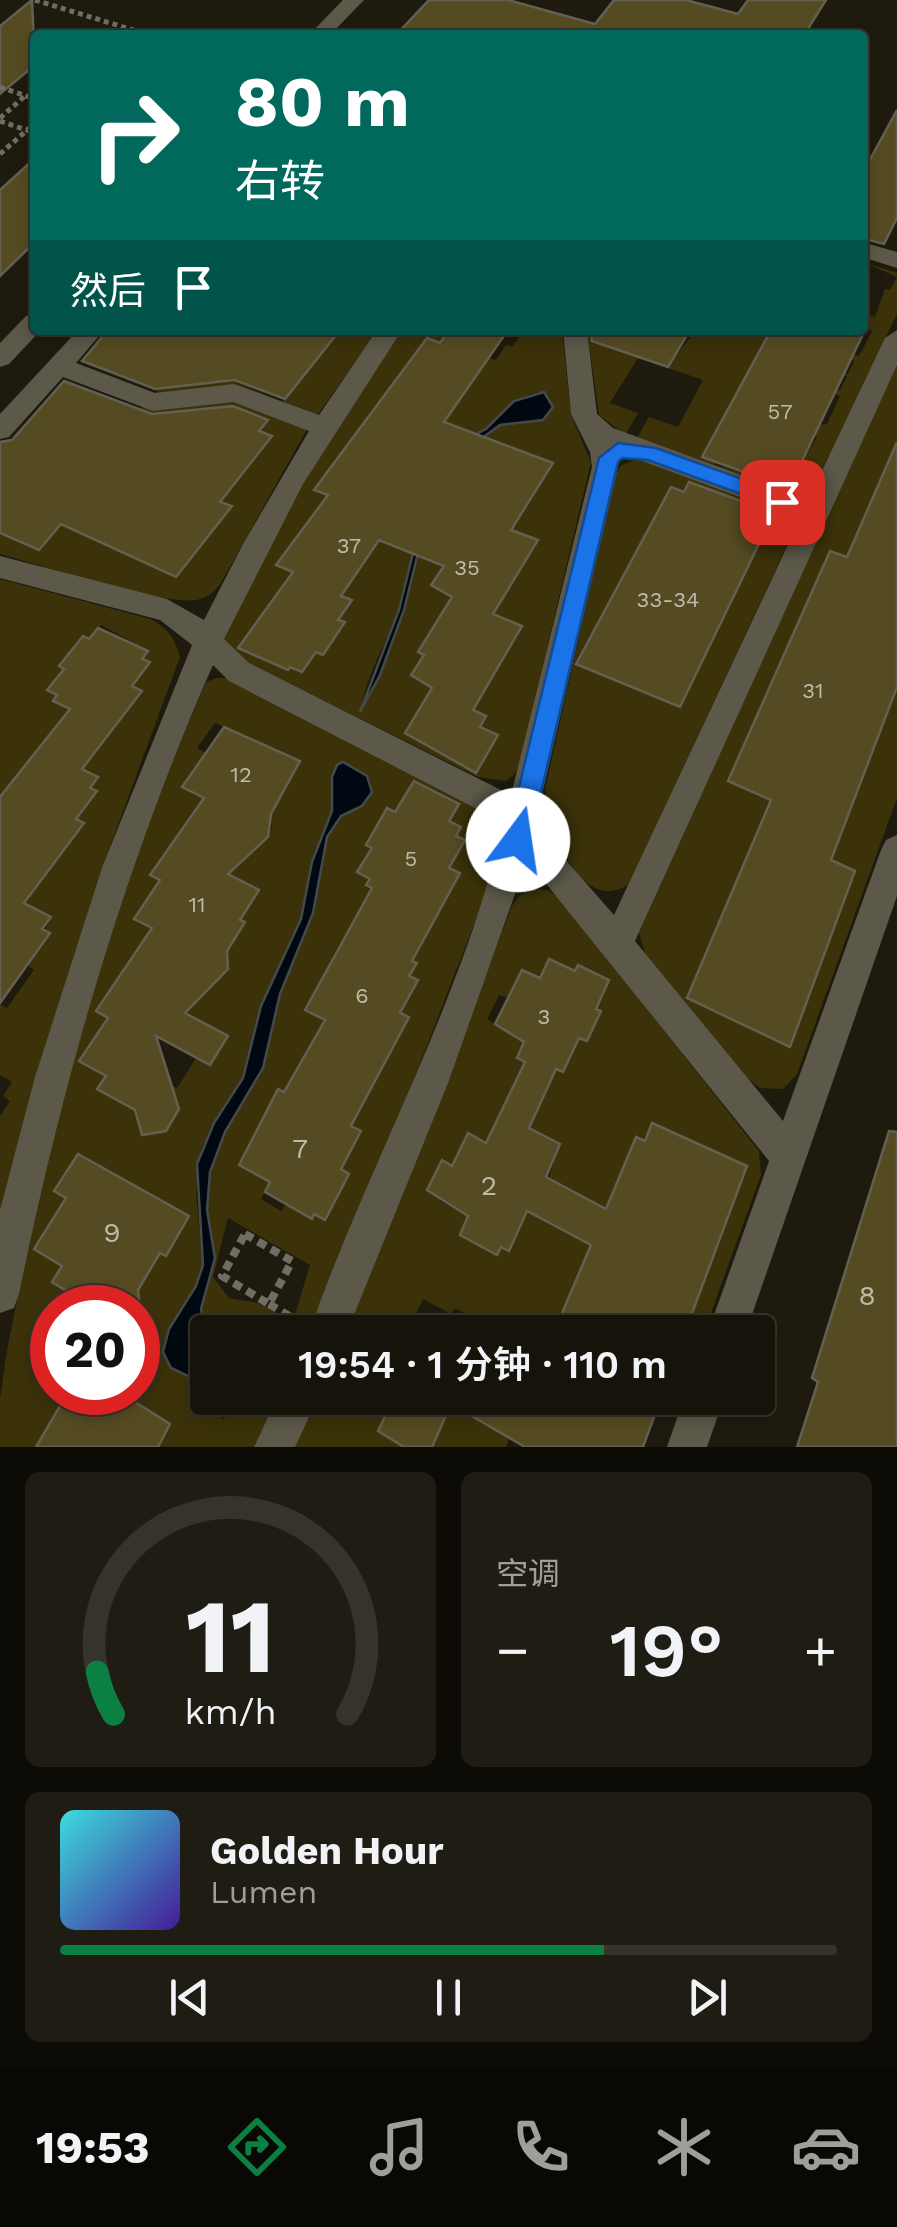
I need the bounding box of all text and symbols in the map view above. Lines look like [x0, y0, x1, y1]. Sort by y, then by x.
text: 80 m [235, 61, 410, 143]
icon: right [70, 70, 200, 200]
text: 右转 [235, 155, 325, 208]
icon: arrive [166, 260, 221, 315]
text: 然后 [70, 269, 146, 313]
house number: 57 [767, 399, 793, 424]
pin [740, 460, 825, 545]
icon: arrive [755, 475, 810, 530]
house number: 37 [337, 533, 361, 558]
house number: 35 [454, 555, 480, 580]
house number: 33-34 [637, 587, 699, 612]
house number: 31 [802, 678, 824, 703]
house number: 12 [230, 762, 252, 787]
position arrow [466, 788, 570, 892]
house number: 5 [405, 846, 417, 871]
house number: 11 [188, 892, 206, 917]
house number: 6 [355, 983, 369, 1008]
house number: 3 [538, 1004, 550, 1029]
house number: 7 [292, 1132, 308, 1165]
house number: 2 [481, 1169, 497, 1202]
house number: 9 [103, 1216, 121, 1249]
house number: 8 [858, 1279, 876, 1312]
speed limit sign: 20 [30, 1285, 160, 1415]
text: 19:54 · 1 分钟 · 110 m [298, 1343, 667, 1387]
text: 空调 [496, 1555, 560, 1593]
text: 11 [186, 1575, 275, 1697]
text: 19° [610, 1606, 723, 1694]
text: − [496, 1618, 529, 1682]
text: + [804, 1618, 837, 1682]
text: km/h [184, 1691, 277, 1733]
text: Golden Hour [210, 1829, 444, 1873]
text: Lumen [210, 1873, 317, 1911]
icon: previous [162, 1970, 217, 2025]
icon: pause [421, 1970, 476, 2025]
icon: next [680, 1970, 735, 2025]
icon: directions [222, 2112, 292, 2182]
icon: music [364, 2112, 434, 2182]
icon: phone [506, 2112, 576, 2182]
icon: climate [649, 2112, 719, 2182]
icon: car [791, 2112, 861, 2182]
text: 19:53 [36, 2121, 150, 2174]

